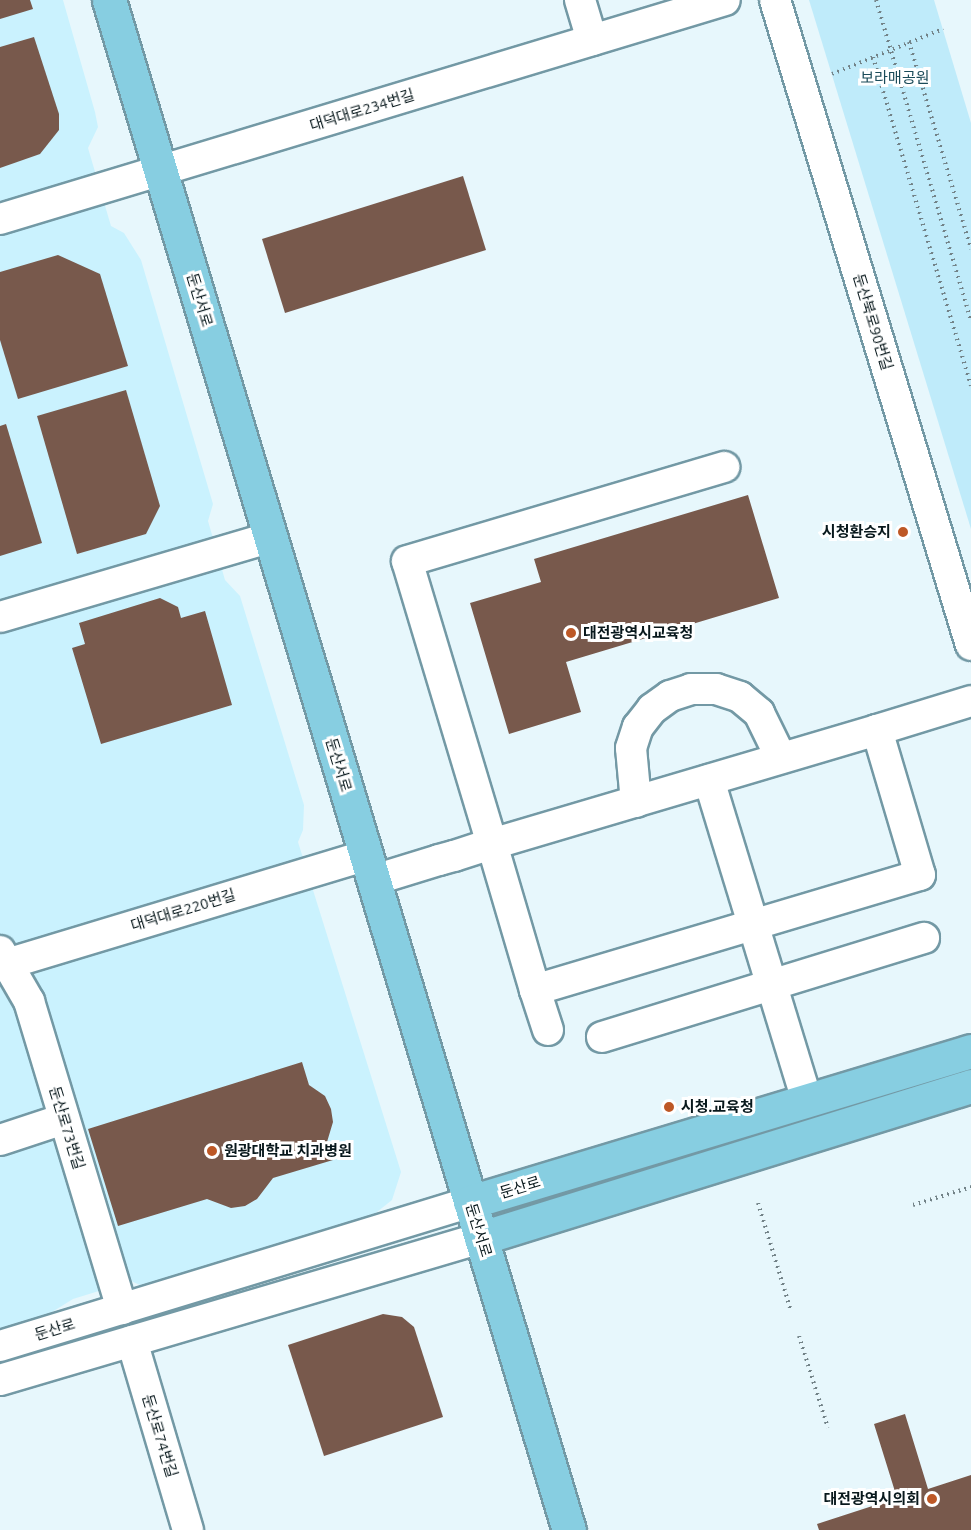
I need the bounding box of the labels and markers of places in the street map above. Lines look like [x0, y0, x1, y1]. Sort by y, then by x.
place label: 시청환승지 [822, 523, 891, 541]
marker: 시청환승지 [896, 525, 910, 539]
place label: 대전광역시교육청 [583, 624, 693, 642]
marker: 대전광역시교육청 [564, 626, 578, 640]
place label: 시청.교육청 [681, 1098, 754, 1116]
marker: 시청.교육청 [662, 1100, 676, 1114]
place label: 원광대학교 치과병원 [224, 1142, 352, 1160]
marker: 원광대학교 치과병원 [205, 1144, 219, 1158]
place label: 대전광역시의회 [823, 1490, 920, 1508]
marker: 대전광역시의회 [925, 1492, 939, 1506]

